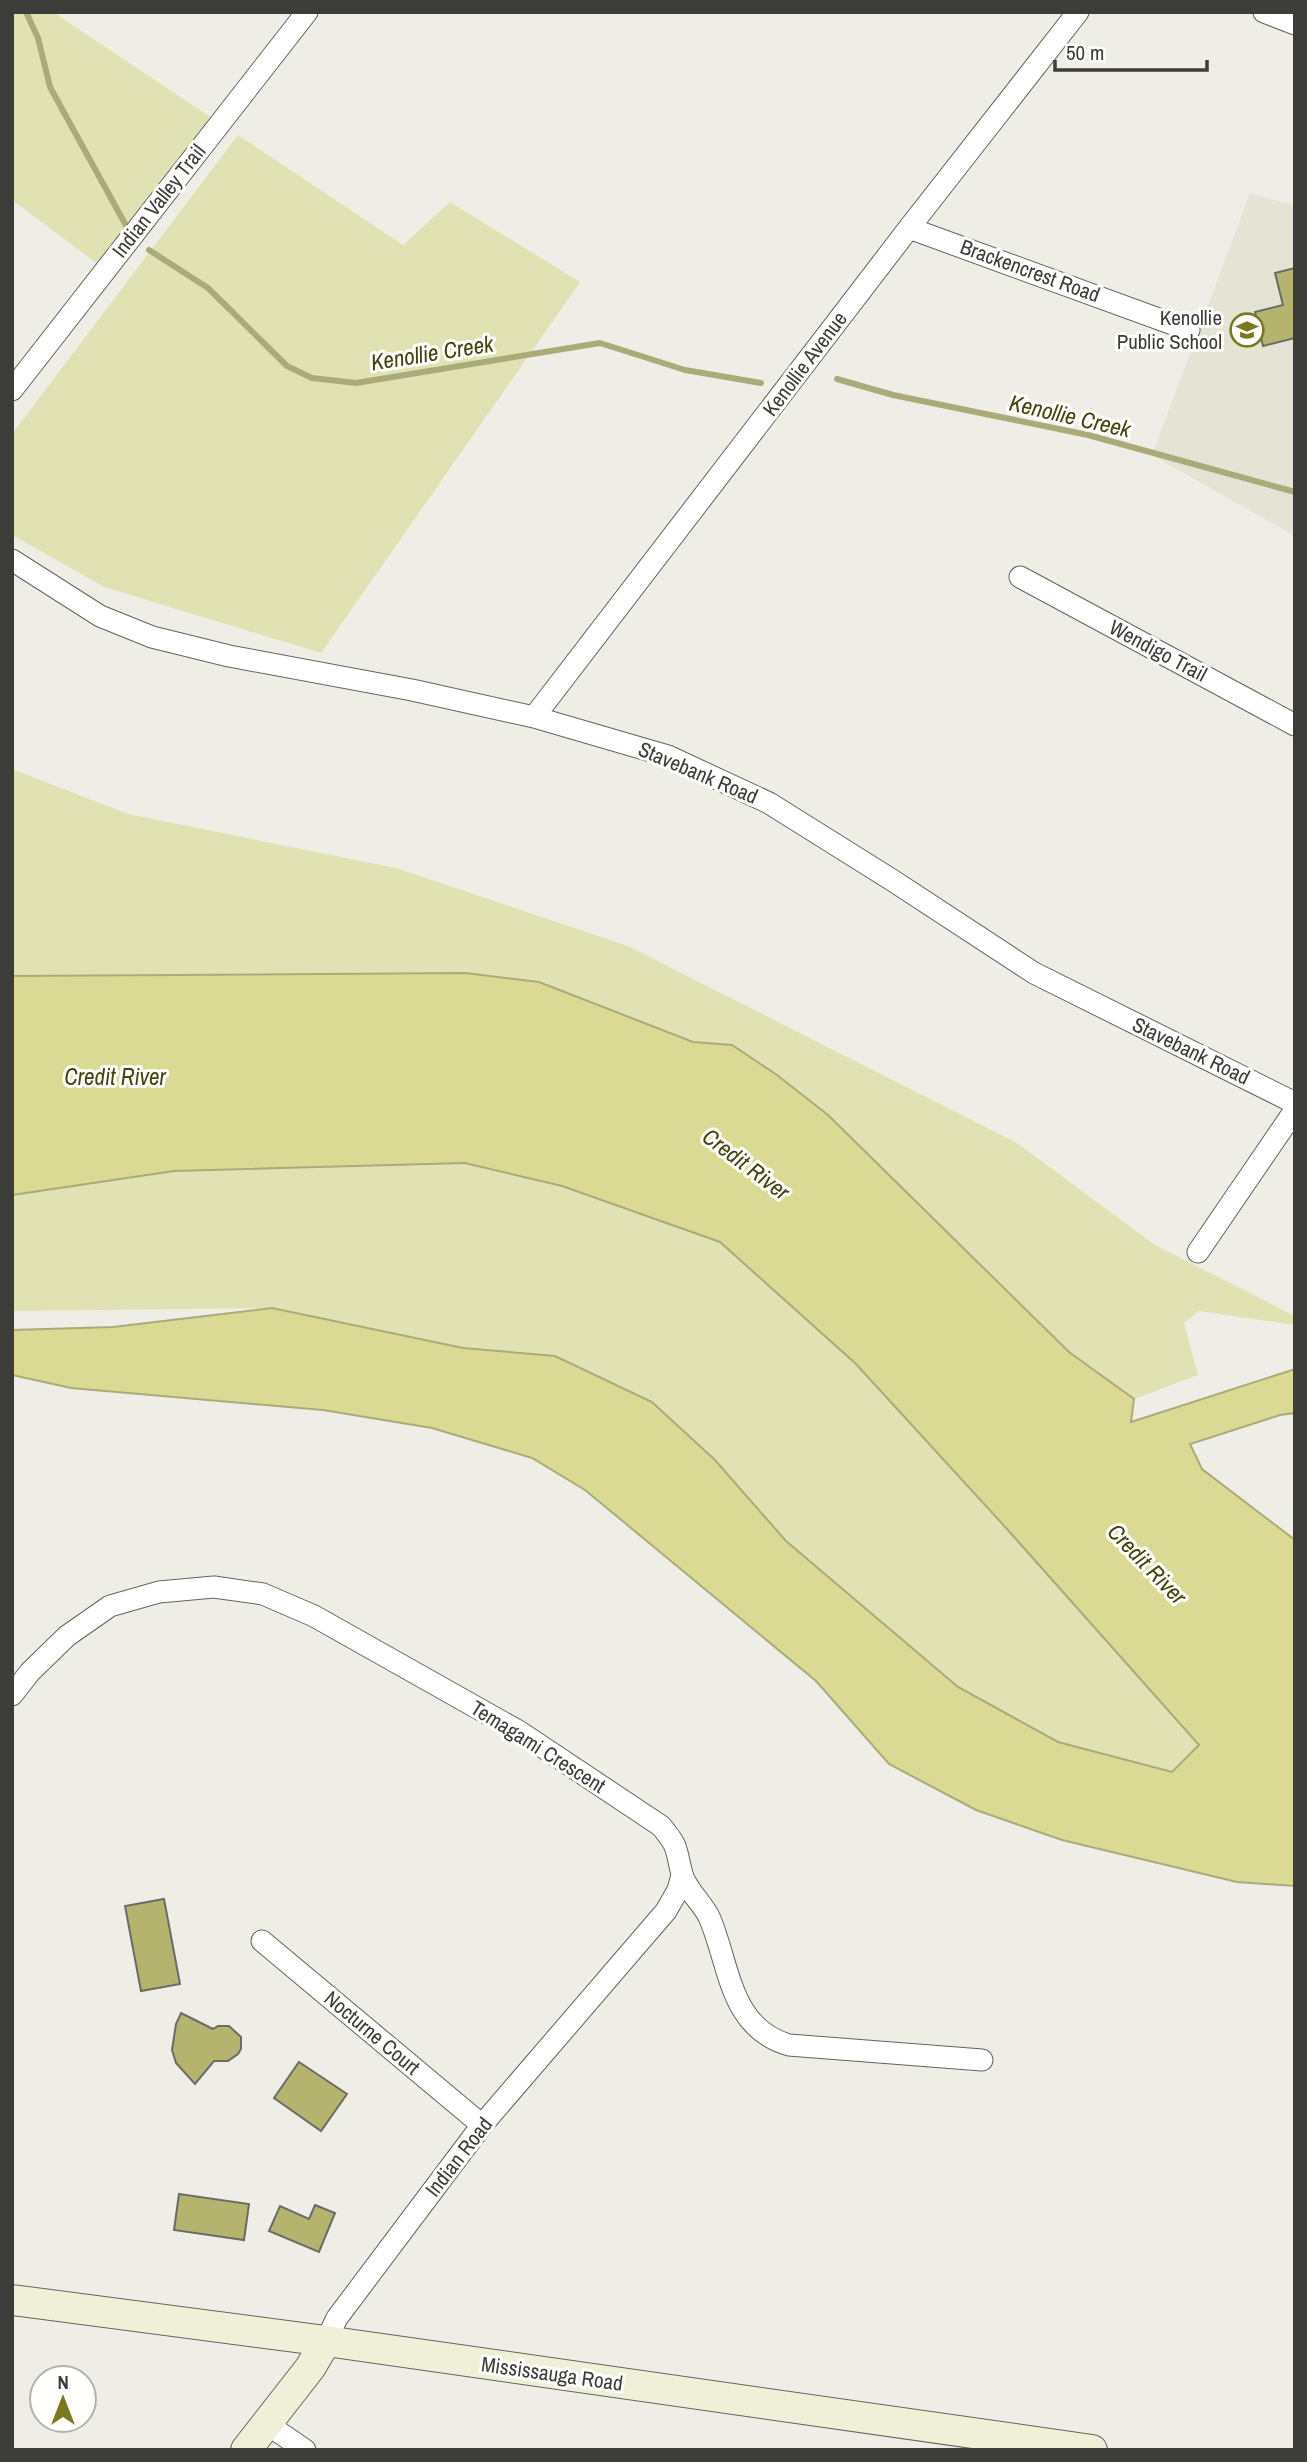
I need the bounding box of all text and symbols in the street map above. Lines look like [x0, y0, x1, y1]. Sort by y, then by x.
scale bar [1055, 28, 1207, 72]
text: 50 m [1066, 38, 1104, 67]
street label: Indian Valley Trail [105, 138, 212, 263]
street label: Brackencrest Road [956, 232, 1104, 309]
place label: Kenollie Public School [1117, 303, 1222, 356]
street label: Kenollie Avenue [756, 305, 854, 422]
school or university icon: Kenollie Public School [1228, 311, 1266, 349]
water label: Kenollie Creek [368, 327, 497, 377]
water label: Kenollie Creek [1006, 386, 1135, 445]
street label: Wendigo Trail [1104, 613, 1212, 688]
street label: Stavebank Road [634, 734, 762, 811]
street label: Stavebank Road [1128, 1010, 1255, 1091]
water label: Credit River [64, 1061, 167, 1092]
water label: Credit River [696, 1121, 797, 1207]
water label: Credit River [1101, 1516, 1194, 1611]
street label: Temagami Crescent [465, 1693, 611, 1800]
street label: Nocturne Court [318, 1984, 427, 2081]
street label: Indian Road [418, 2111, 499, 2203]
street label: Mississauga Road [479, 2349, 625, 2398]
north arrow [28, 2364, 98, 2434]
text: N [57, 2369, 69, 2395]

